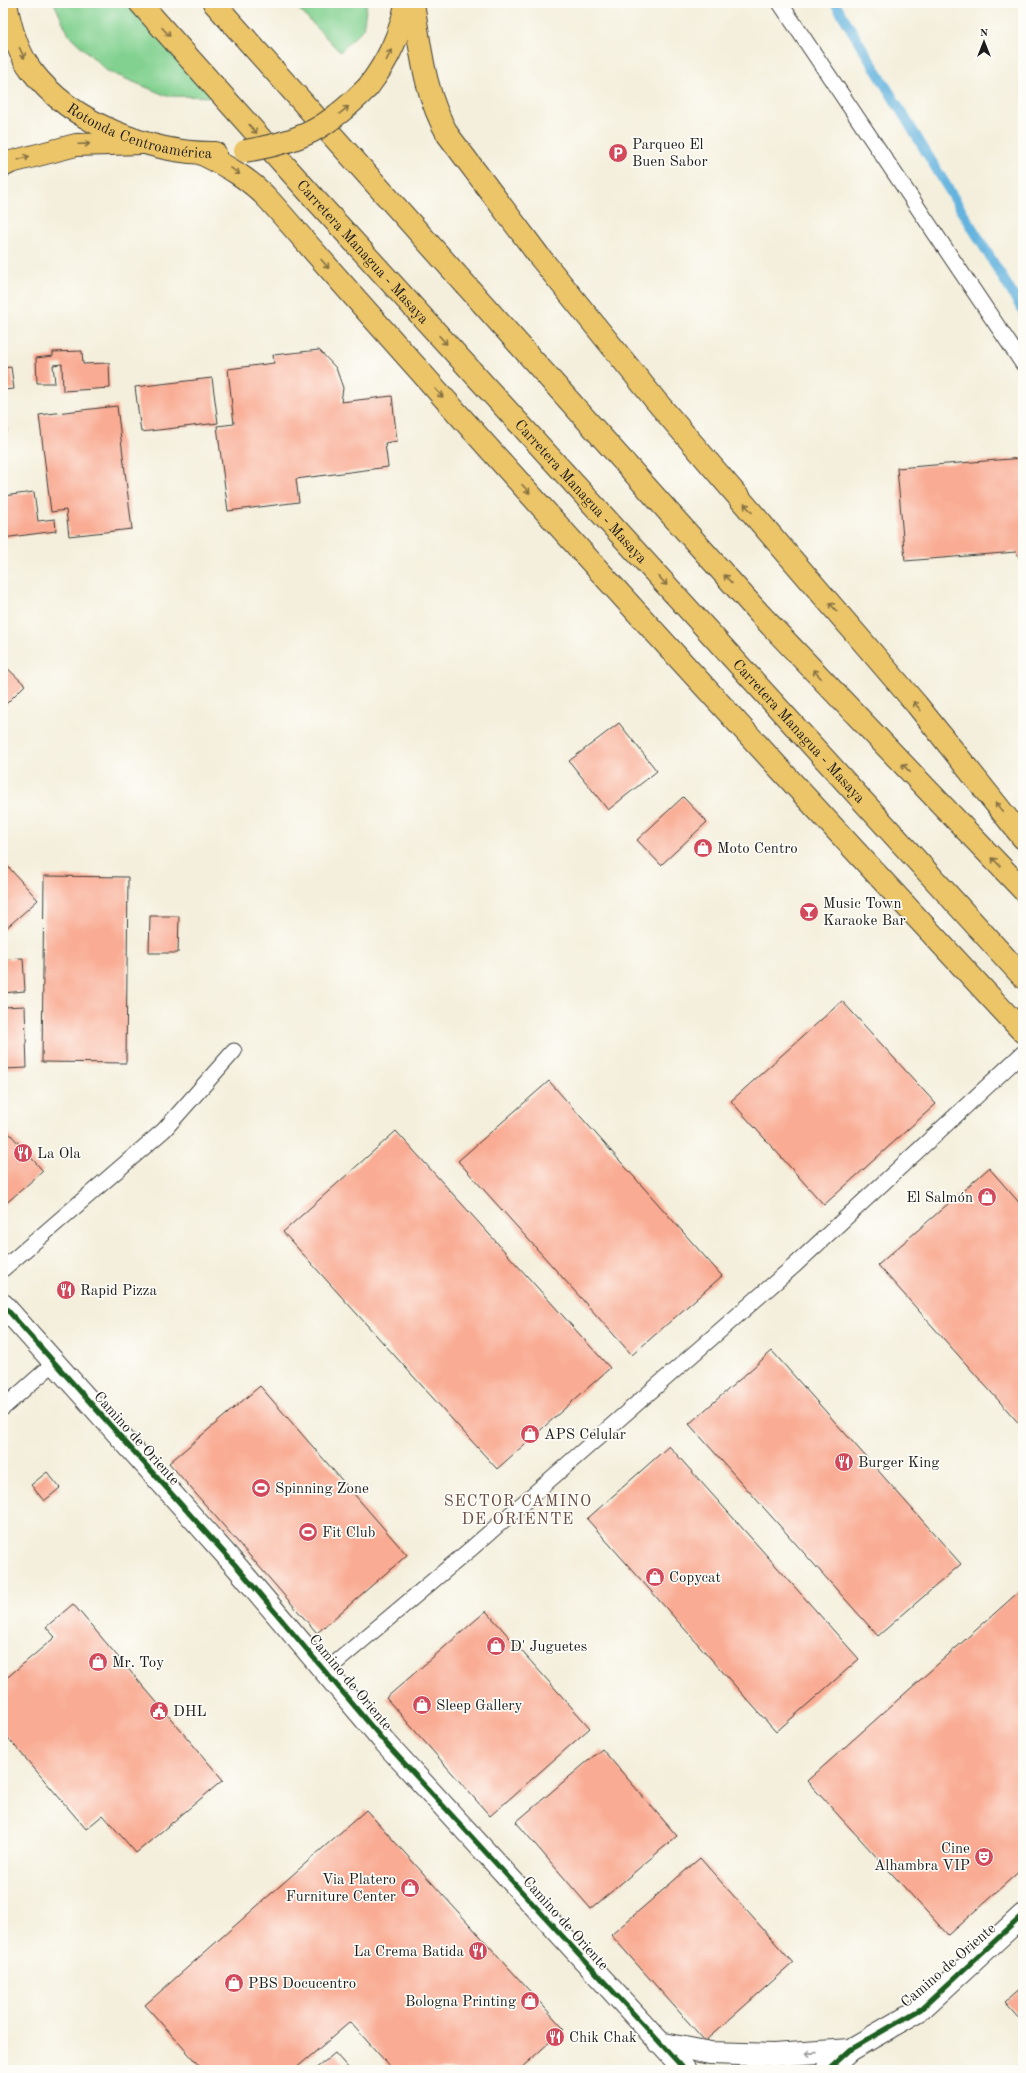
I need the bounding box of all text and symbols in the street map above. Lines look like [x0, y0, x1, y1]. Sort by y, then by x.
north arrow [964, 22, 1004, 62]
one-way arrow [162, 27, 171, 37]
text: N [980, 28, 989, 39]
one-way arrow [19, 47, 26, 59]
one-way arrow [386, 49, 393, 61]
street label: Rotonda Centroamérica [64, 101, 213, 162]
one-way arrow [339, 105, 349, 114]
one-way arrow [248, 124, 258, 134]
place label: Parqueo El Buen Sabor [632, 138, 708, 170]
one-way arrow [77, 141, 90, 148]
parking icon: Parqueo El Buen Sabor [607, 142, 629, 164]
one-way arrow [18, 154, 31, 161]
one-way arrow [229, 167, 240, 175]
street label: Carretera Managua - Masaya [293, 178, 431, 328]
one-way arrow [320, 258, 329, 268]
one-way arrow [439, 335, 448, 345]
one-way arrow [434, 388, 443, 398]
street label: Carretera Managua - Masaya [511, 418, 649, 567]
one-way arrow [521, 484, 530, 495]
one-way arrow [744, 503, 753, 514]
one-way arrow [723, 574, 733, 584]
one-way arrow [658, 576, 667, 586]
one-way arrow [828, 602, 837, 612]
street label: Carretera Managua - Masaya [729, 657, 867, 807]
one-way arrow [812, 669, 822, 679]
one-way arrow [913, 700, 922, 711]
one-way arrow [902, 763, 911, 773]
one-way arrow [994, 802, 1003, 813]
shop icon: Moto Centro [692, 837, 714, 859]
place label: Moto Centro [717, 842, 798, 857]
one-way arrow [991, 857, 1001, 867]
place label: Music Town Karaoke Bar [823, 897, 906, 929]
bar icon: Music Town Karaoke Bar [798, 901, 820, 923]
restaurant icon: La Ola [12, 1142, 34, 1164]
place label: La Ola [37, 1147, 81, 1162]
shop icon: El Salmón [976, 1186, 998, 1208]
place label: El Salmón [906, 1191, 973, 1206]
restaurant icon: Rapid Pizza [55, 1279, 77, 1301]
place label: Rapid Pizza [80, 1284, 157, 1299]
street label: Camino de Oriente [90, 1389, 182, 1489]
shop icon: APS Celular [519, 1423, 541, 1445]
place label: APS Celular [544, 1428, 626, 1443]
restaurant icon: Burger King [833, 1451, 855, 1473]
place label: Burger King [858, 1456, 939, 1471]
sports icon: Spinning Zone [250, 1477, 272, 1499]
place label: Spinning Zone [275, 1482, 369, 1497]
district label: SECTOR CAMINO DE ORIENTE [444, 1494, 592, 1528]
sports icon: Fit Club [297, 1521, 319, 1543]
place label: Fit Club [322, 1526, 375, 1541]
shop icon: Copycat [644, 1566, 666, 1588]
place label: Copycat [669, 1571, 721, 1586]
street label: Camino de Oriente [306, 1632, 394, 1734]
shop icon: D' Juguetes [485, 1635, 507, 1657]
place label: D' Juguetes [510, 1640, 587, 1655]
shop icon: Mr. Toy [87, 1651, 109, 1673]
place label: Mr. Toy [112, 1656, 164, 1671]
shop icon: Sleep Gallery [411, 1694, 433, 1716]
place label: Sleep Gallery [436, 1699, 522, 1714]
public building icon: DHL [148, 1700, 170, 1722]
place label: DHL [173, 1705, 207, 1720]
place label: Cine Alhambra VIP [874, 1842, 970, 1874]
theatre icon: Cine Alhambra VIP [973, 1846, 995, 1868]
place label: Via Platero Furniture Center [286, 1873, 396, 1905]
street label: Camino de Oriente [519, 1874, 611, 1974]
shop icon: Via Platero Furniture Center [399, 1877, 421, 1899]
street label: Camino de Oriente [899, 1921, 999, 2011]
restaurant icon: La Crema Batida [467, 1940, 489, 1962]
place label: La Crema Batida [353, 1945, 465, 1960]
shop icon: PBS Docucentro [223, 1972, 245, 1994]
place label: PBS Docucentro [248, 1977, 356, 1992]
shop icon: Bologna Printing [519, 1990, 541, 2012]
place label: Bologna Printing [405, 1995, 516, 2010]
restaurant icon: Chik Chak [544, 2026, 566, 2048]
place label: Chik Chak [569, 2031, 637, 2046]
one-way arrow [805, 2049, 818, 2056]

